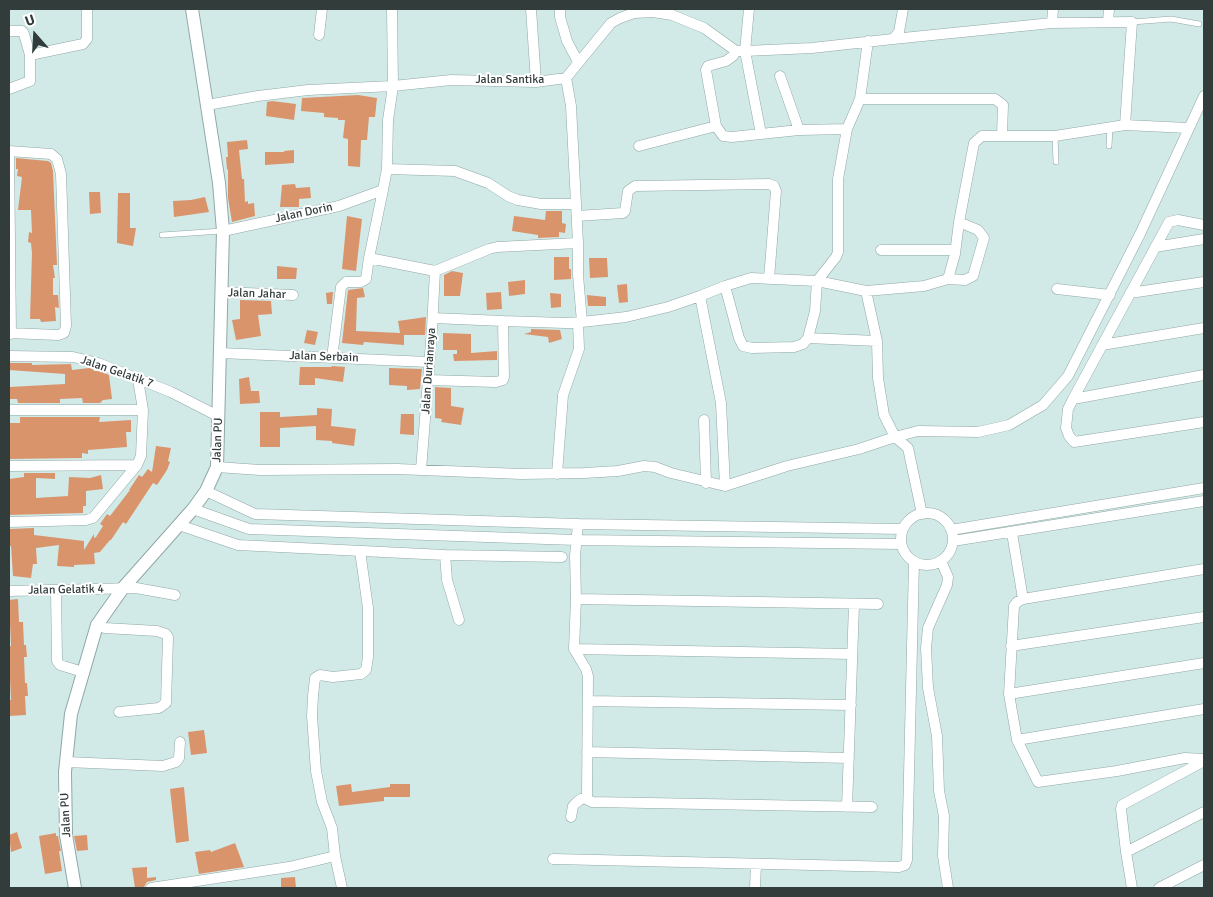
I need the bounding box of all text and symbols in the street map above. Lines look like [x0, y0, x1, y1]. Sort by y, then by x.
north arrow [10, 10, 60, 60]
text: U [23, 11, 37, 30]
street label: Jalan Santika [476, 73, 544, 87]
street label: Jalan Dorin [274, 200, 334, 226]
street label: Jalan Jahar [228, 286, 286, 302]
street label: Jalan Durianraya [419, 327, 439, 415]
street label: Jalan Serbain [289, 349, 359, 365]
street label: Jalan Gelatik 7 [79, 353, 155, 391]
street label: Jalan PU [210, 417, 226, 463]
street label: Jalan Gelatik 4 [28, 582, 104, 598]
street label: Jalan PU [58, 792, 74, 838]

